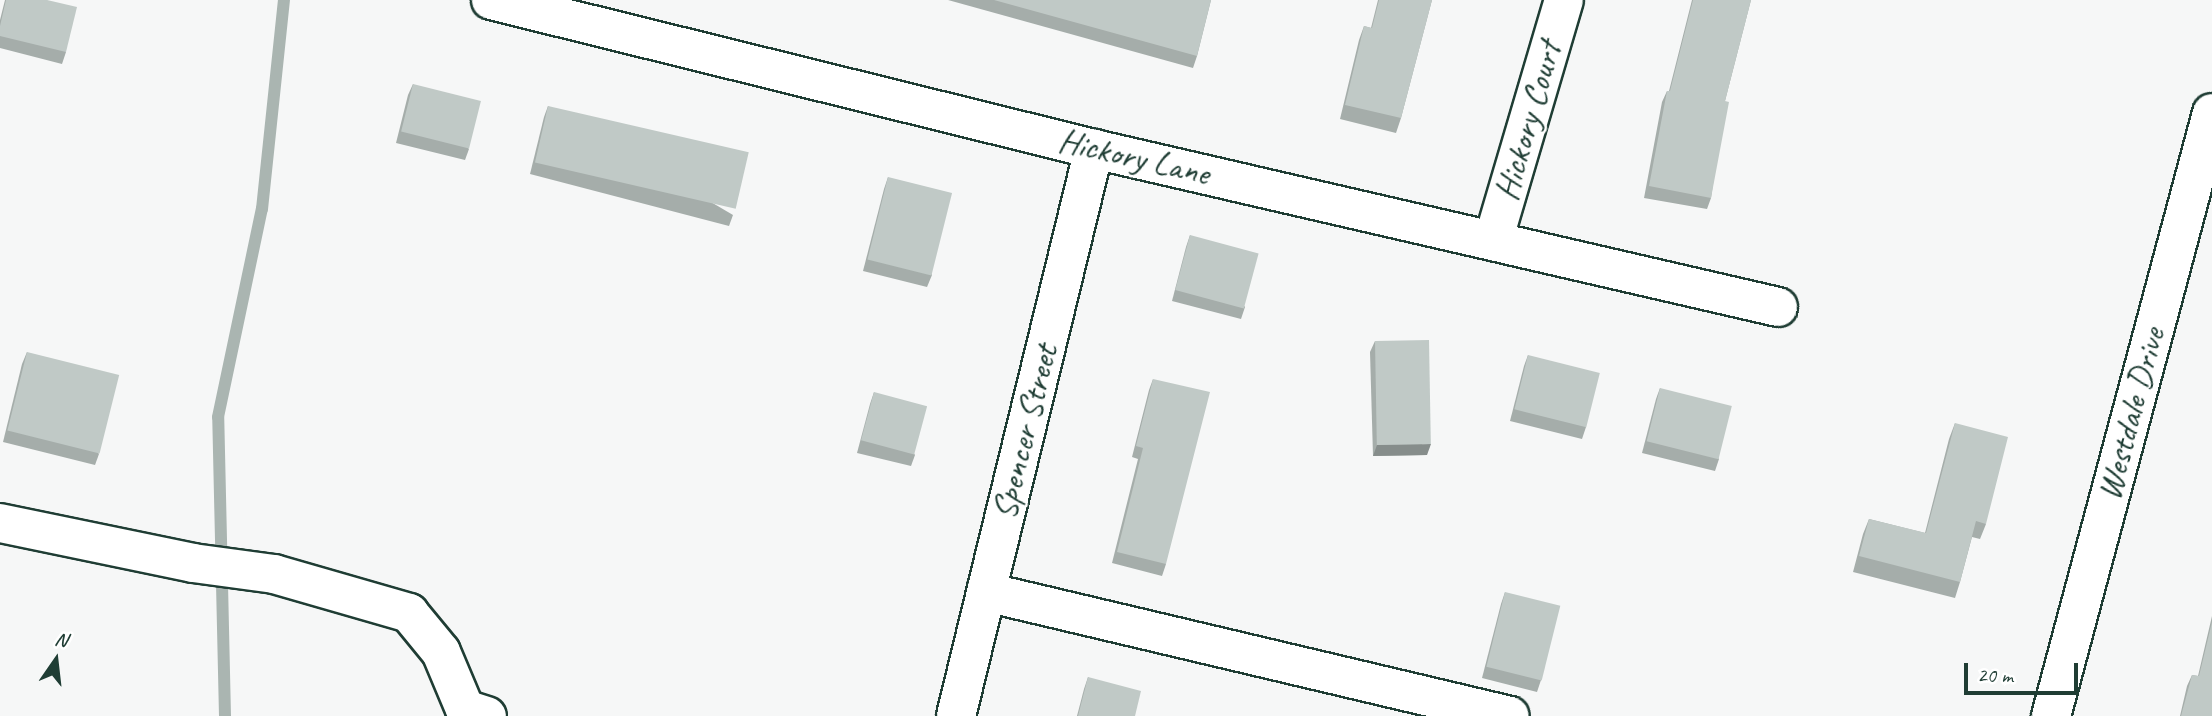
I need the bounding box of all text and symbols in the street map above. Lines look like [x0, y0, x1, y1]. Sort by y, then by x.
street label: Hickory Court [1485, 37, 1571, 205]
street label: Hickory Lane [1054, 119, 1214, 195]
street label: Westdale Drive [2088, 323, 2174, 505]
street label: Spencer Street [983, 340, 1067, 524]
north arrow [21, 625, 91, 695]
text: N [52, 627, 70, 653]
scale bar [1967, 650, 2081, 694]
text: 20 m [1977, 662, 2013, 688]

